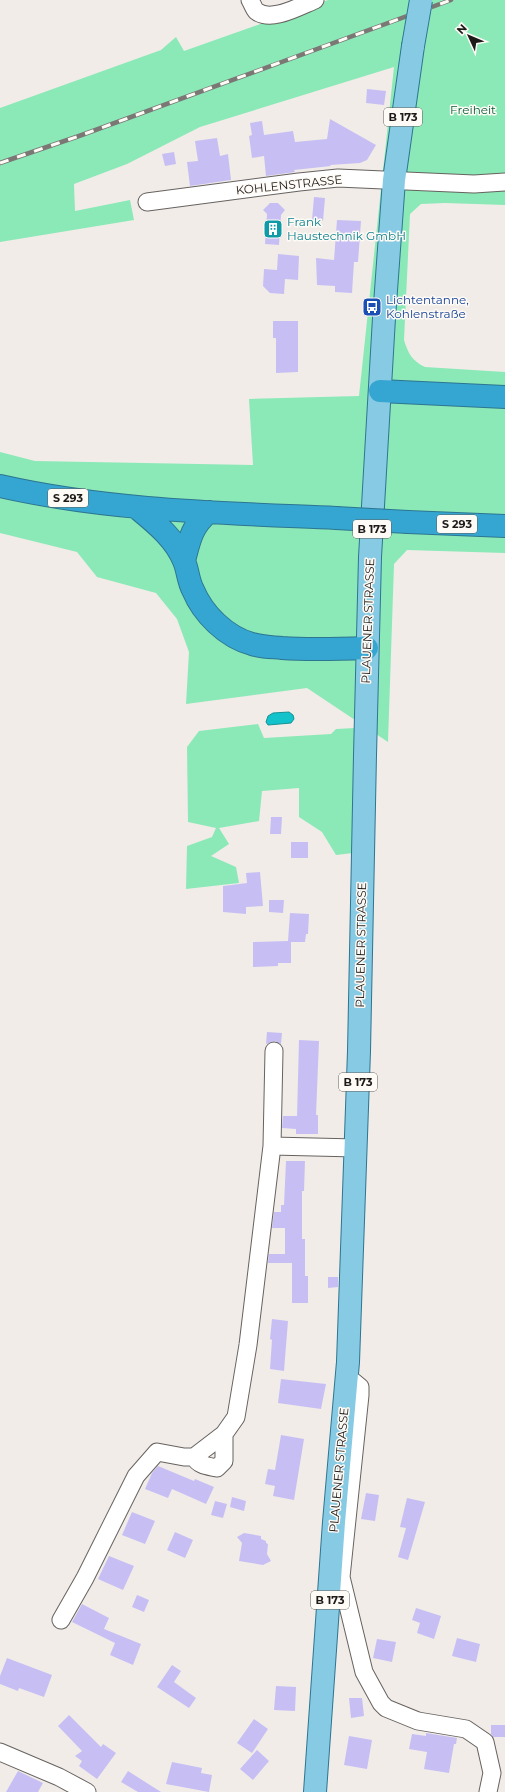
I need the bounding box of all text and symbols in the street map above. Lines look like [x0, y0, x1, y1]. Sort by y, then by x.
north arrow [449, 16, 489, 56]
text: N [454, 21, 470, 37]
park label: Freiheit [450, 102, 496, 117]
road number: B 173 [384, 108, 422, 126]
street label: KOHLENSTRASSE [235, 171, 343, 198]
place label: Frank Haustechnik GmbH [287, 214, 406, 243]
building icon: Frank Haustechnik GmbH [262, 218, 284, 240]
place label: Lichtentanne, Kohlenstraße [386, 292, 469, 321]
bus stop icon: Lichtentanne, Kohlenstraße [361, 296, 383, 318]
road number: S 293 [48, 489, 88, 507]
road number: S 293 [437, 515, 477, 533]
road number: B 173 [353, 520, 391, 538]
street label: PLAUENER STRASSE [358, 558, 377, 684]
street label: PLAUENER STRASSE [352, 882, 369, 1008]
road number: B 173 [339, 1073, 377, 1091]
street label: PLAUENER STRASSE [326, 1407, 351, 1533]
road number: B 173 [311, 1591, 349, 1609]

